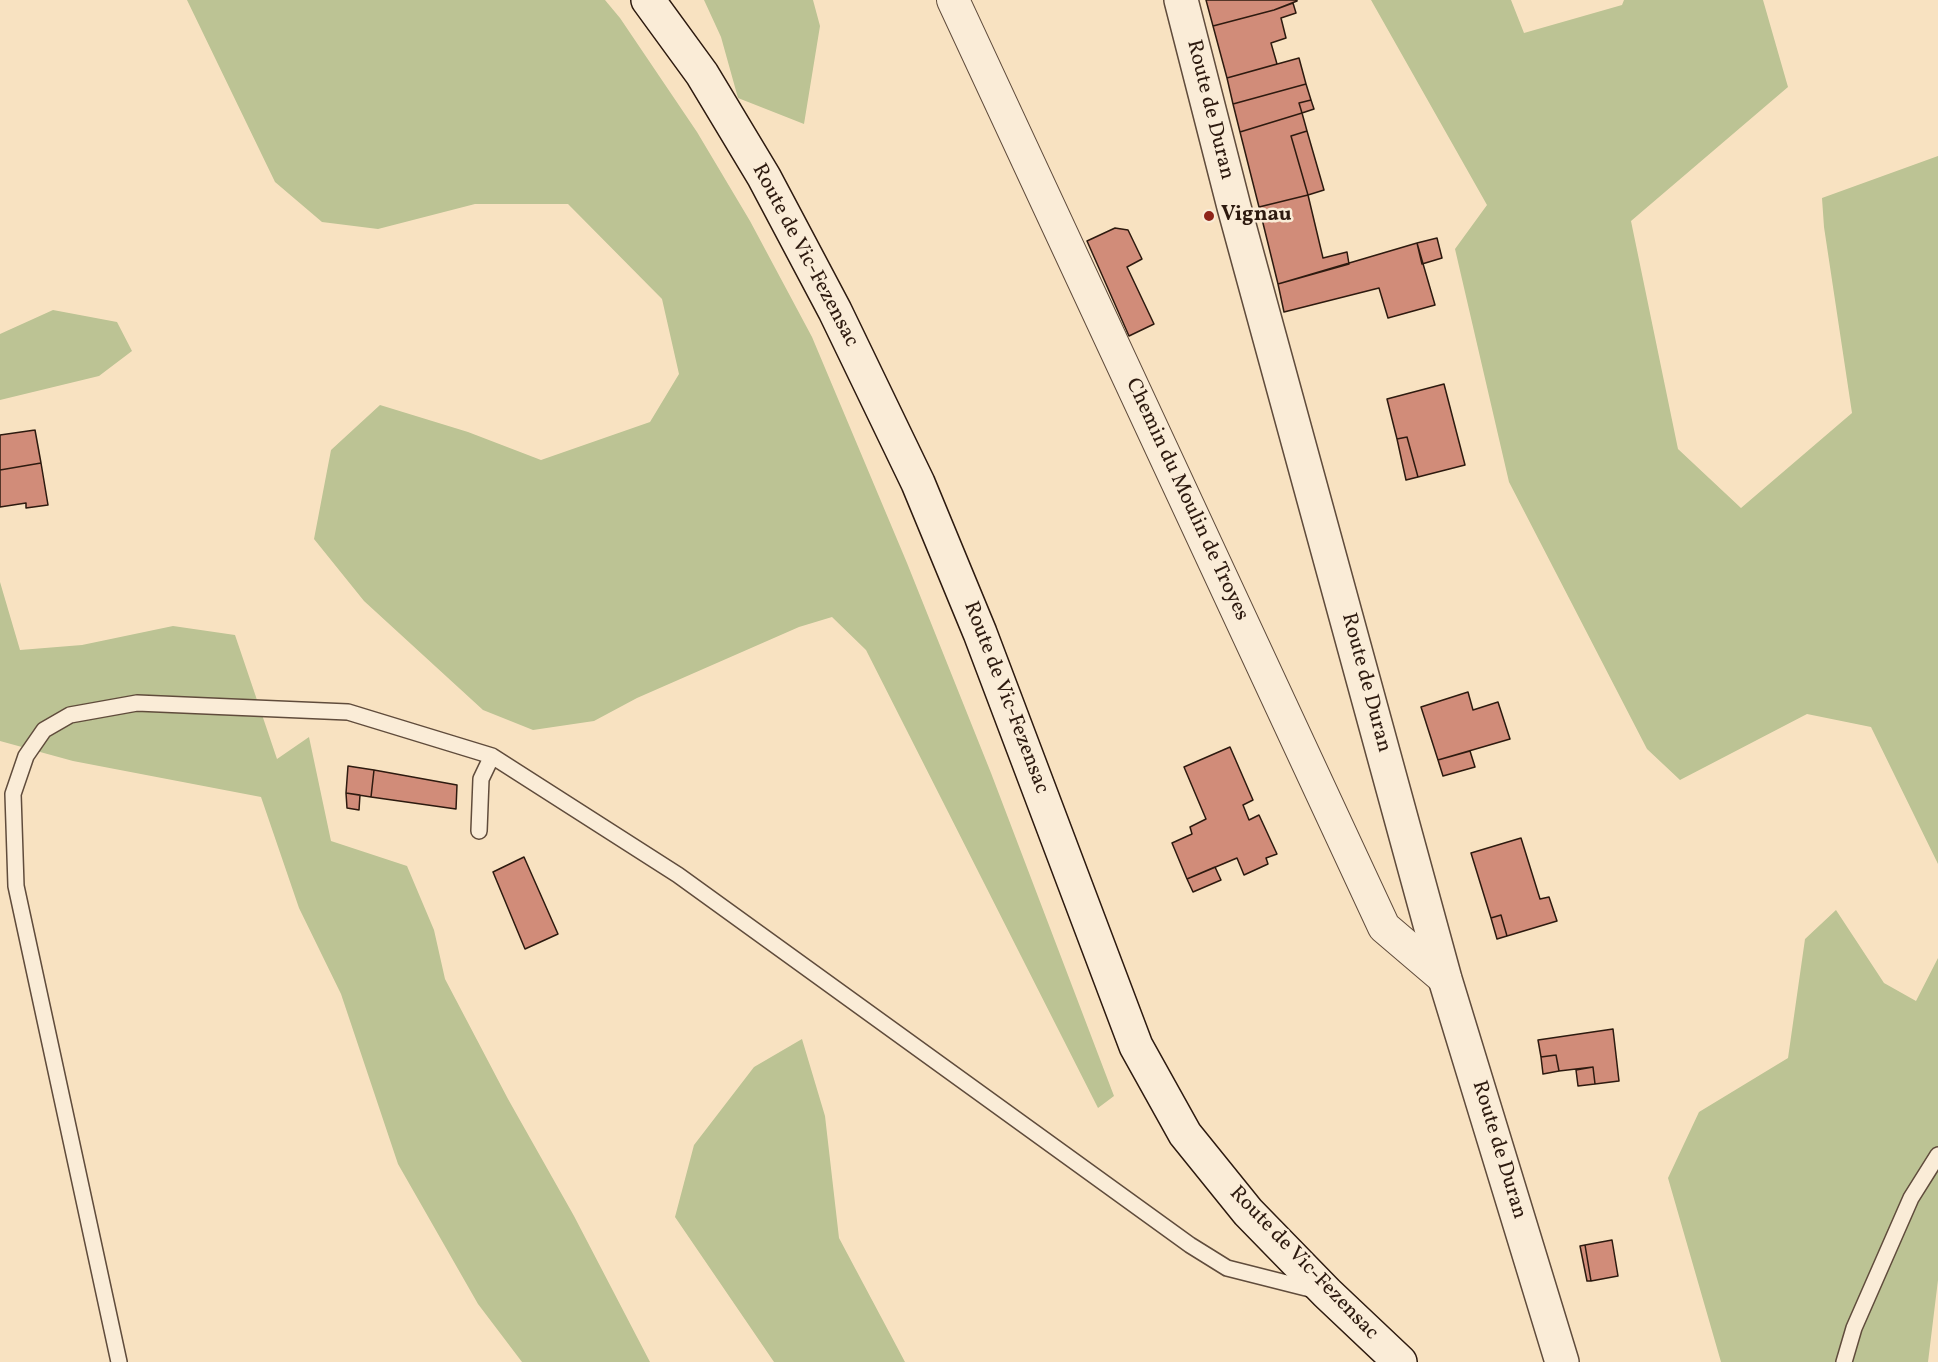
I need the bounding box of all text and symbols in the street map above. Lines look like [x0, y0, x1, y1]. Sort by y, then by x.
street label: Route de Duran [1179, 37, 1239, 183]
street label: Route de Vic-Fezensac [745, 160, 863, 352]
place label: Vignau [1221, 203, 1292, 229]
marker: Vignau [1202, 209, 1216, 223]
street label: Chemin du Moulin de Troyes [1119, 375, 1253, 625]
street label: Route de Vic-Fezensac [957, 598, 1053, 798]
street label: Route de Duran [1334, 611, 1396, 755]
street label: Route de Duran [1465, 1078, 1531, 1222]
street label: Route de Vic-Fezensac [1223, 1182, 1383, 1346]

